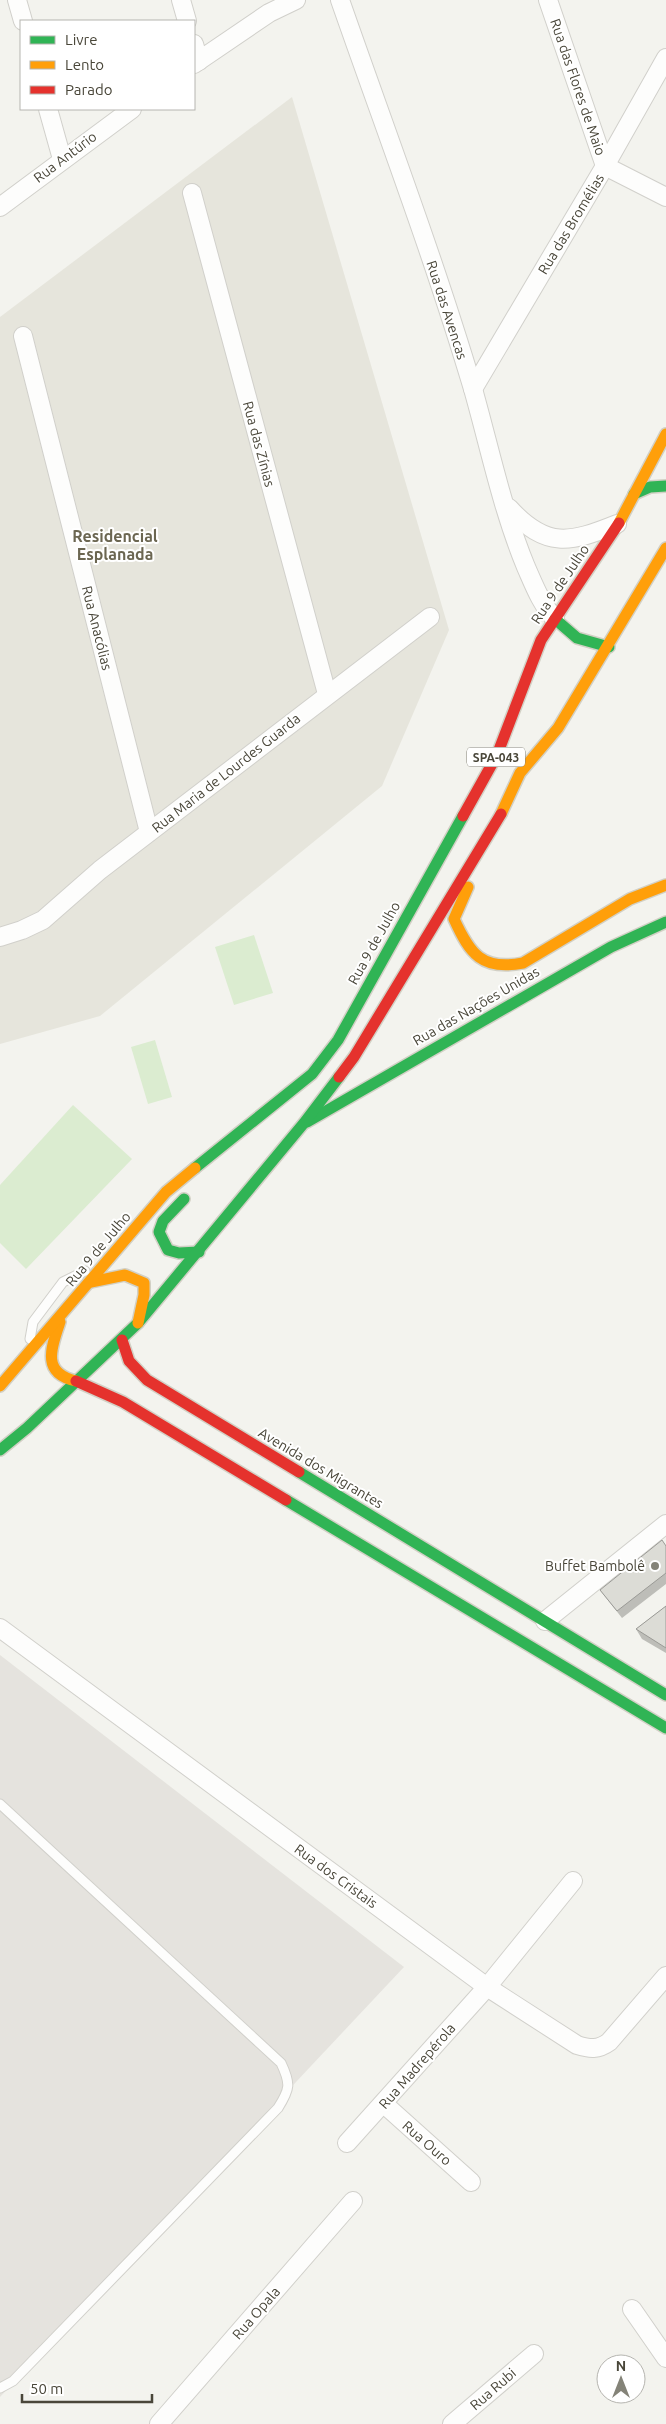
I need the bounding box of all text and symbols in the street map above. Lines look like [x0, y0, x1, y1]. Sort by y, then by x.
street label: Rua das Flores de Maio [547, 17, 609, 157]
legend [20, 20, 195, 110]
text: Livre [65, 31, 98, 48]
text: Lento [65, 56, 104, 73]
text: Parado [65, 81, 112, 98]
street label: Rua Antúrio [30, 128, 100, 186]
street label: Rua das Bromélias [535, 171, 607, 277]
street label: Rua das Avencas [423, 259, 471, 361]
street label: Rua das Zínias [240, 399, 278, 489]
district label: Residencial Esplanada [72, 527, 158, 563]
street label: Rua 9 de Julho [528, 541, 592, 627]
street label: Rua Anacólias [79, 584, 115, 672]
street label: Rua Maria de Lourdes Guarda [149, 710, 303, 836]
road number: SPA-043 [467, 748, 525, 766]
street label: Rua 9 de Julho [345, 899, 403, 987]
street label: Rua das Nações Unidas [410, 963, 542, 1049]
street label: Rua 9 de Julho [62, 1209, 134, 1289]
street label: Avenida dos Migrantes [256, 1424, 386, 1512]
place label: Buffet Bambolê [545, 1558, 645, 1574]
marker: Buffet Bambolê [649, 1560, 661, 1572]
street label: Rua dos Cristais [292, 1841, 380, 1911]
street label: Rua Madrepérola [376, 2020, 458, 2112]
street label: Rua Ouro [399, 2117, 455, 2169]
street label: Rua Opala [229, 2284, 283, 2342]
north arrow [596, 2354, 646, 2404]
text: N [616, 2358, 626, 2374]
street label: Rua Rubi [467, 2365, 519, 2413]
scale bar [22, 2372, 152, 2404]
text: 50 m [30, 2380, 63, 2397]

